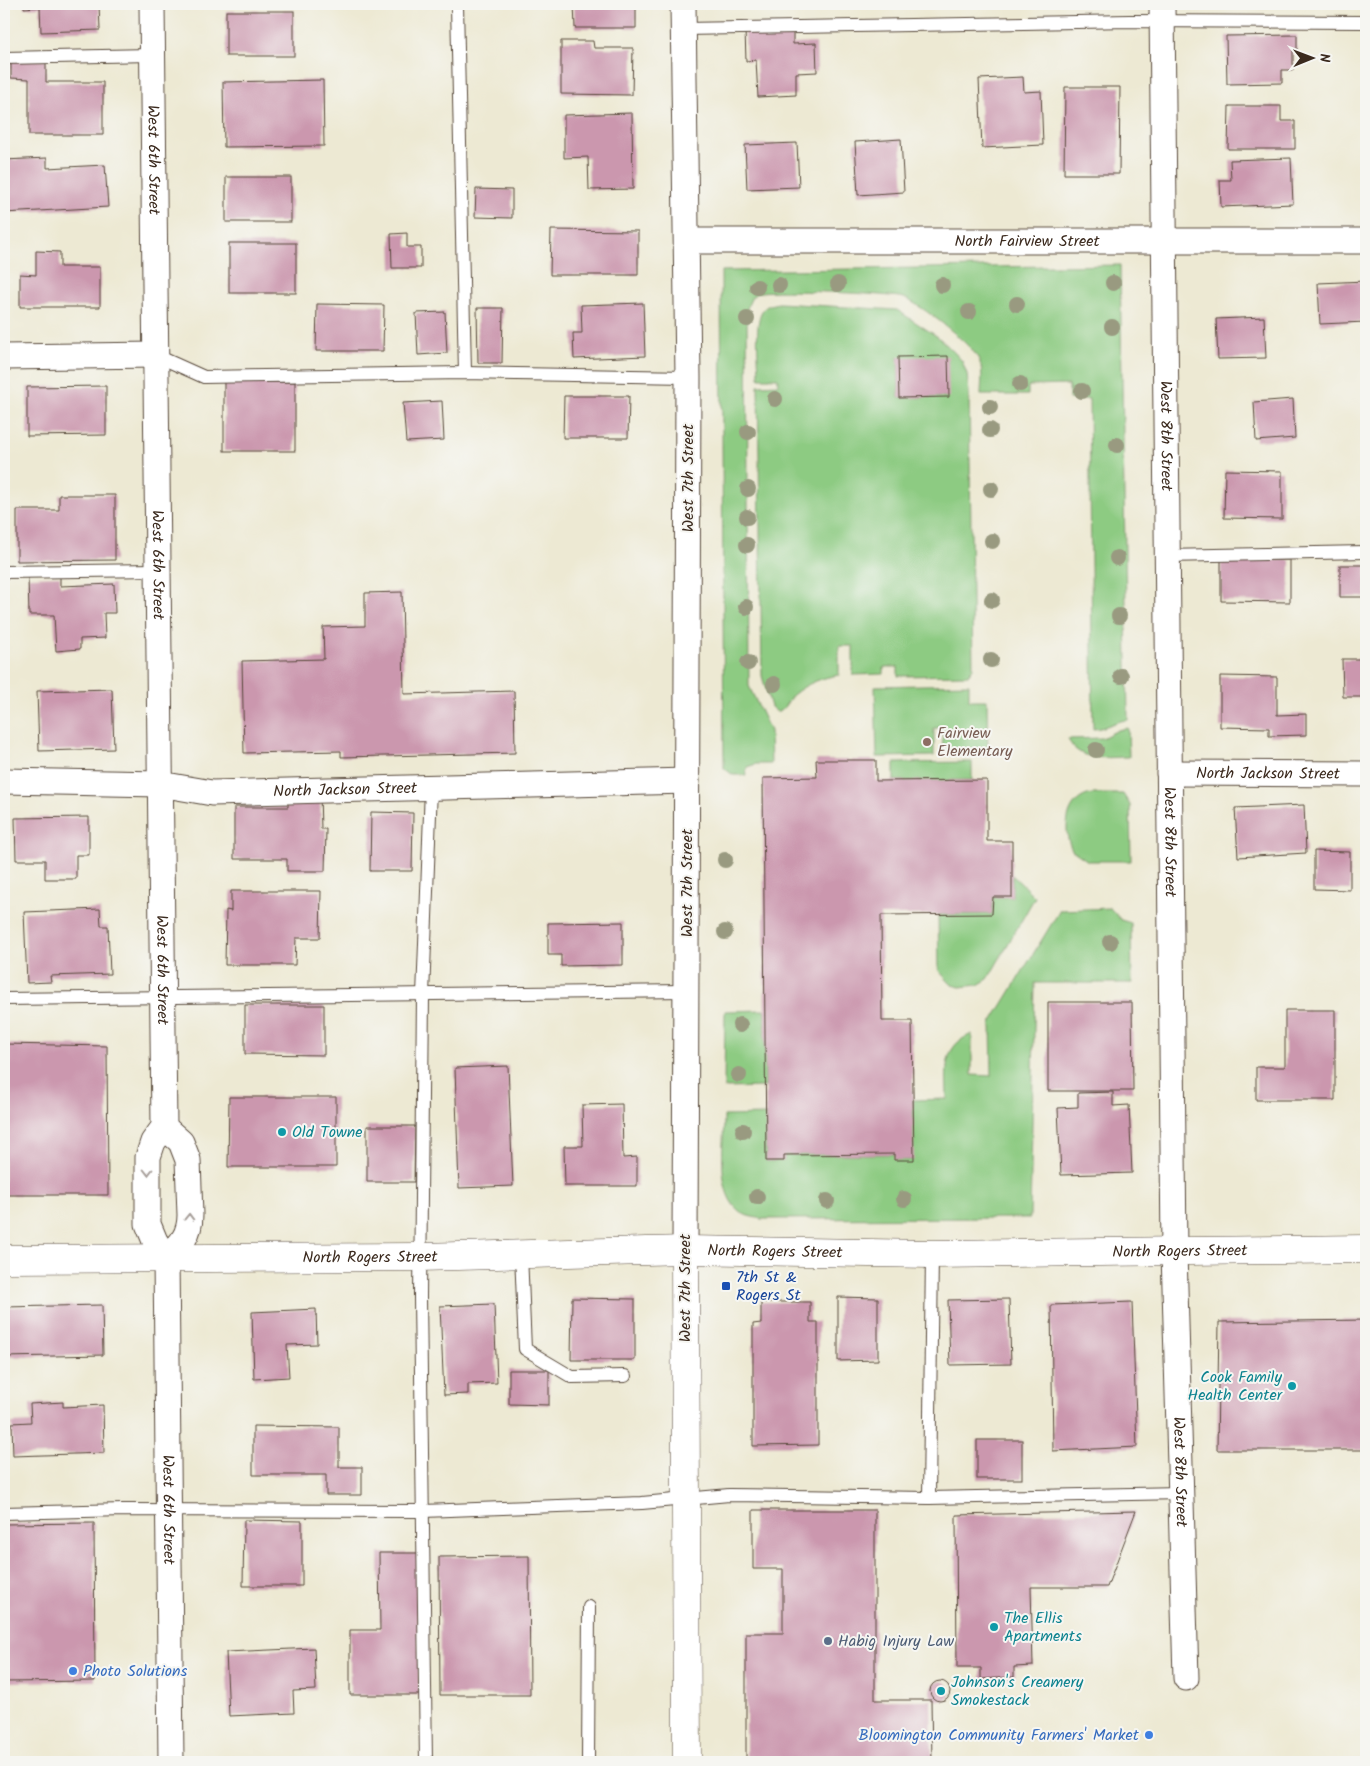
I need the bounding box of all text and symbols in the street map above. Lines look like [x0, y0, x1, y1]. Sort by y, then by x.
north arrow [1288, 32, 1338, 82]
text: N [1313, 53, 1335, 63]
street label: West 6th Street [141, 105, 167, 216]
street label: North Fairview Street [954, 229, 1100, 254]
street label: West 8th Street [1153, 381, 1179, 492]
street label: West 7th Street [676, 423, 701, 532]
street label: West 6th Street [145, 510, 171, 621]
place label: Fairview Elementary [937, 721, 1013, 764]
marker: Fairview Elementary [921, 736, 933, 748]
street label: North Jackson Street [1196, 761, 1341, 786]
street label: North Jackson Street [273, 775, 418, 804]
street label: West 8th Street [1157, 787, 1183, 898]
street label: West 7th Street [675, 828, 700, 937]
street label: West 6th Street [149, 915, 175, 1026]
place label: Old Towne [292, 1120, 362, 1145]
marker: Old Towne [276, 1126, 288, 1138]
one-way arrow [143, 1168, 153, 1176]
one-way arrow [184, 1212, 194, 1220]
street label: West 7th Street [673, 1233, 698, 1342]
street label: North Rogers Street [707, 1238, 843, 1265]
street label: North Rogers Street [1112, 1238, 1248, 1264]
street label: North Rogers Street [302, 1244, 439, 1270]
place label: 7th St & Rogers St [736, 1265, 801, 1308]
marker: 7th St & Rogers St [720, 1280, 732, 1292]
place label: Cook Family Health Center [1187, 1365, 1284, 1408]
marker: Cook Family Health Center [1286, 1380, 1298, 1392]
street label: West 8th Street [1166, 1416, 1194, 1528]
street label: West 6th Street [155, 1455, 182, 1566]
place label: The Ellis Apartments [1004, 1606, 1082, 1649]
marker: The Ellis Apartments [988, 1621, 1000, 1633]
place label: Habig Injury Law [838, 1629, 954, 1654]
marker: Habig Injury Law [822, 1635, 834, 1647]
place label: Photo Solutions [83, 1659, 188, 1684]
marker: Photo Solutions [67, 1665, 79, 1677]
place label: Johnson's Creamery Smokestack [951, 1670, 1084, 1713]
marker: Johnson's Creamery Smokestack [935, 1685, 947, 1697]
place label: Bloomington Community Farmers' Market [859, 1723, 1140, 1748]
marker: Bloomington Community Farmers' Market [1143, 1729, 1155, 1741]

